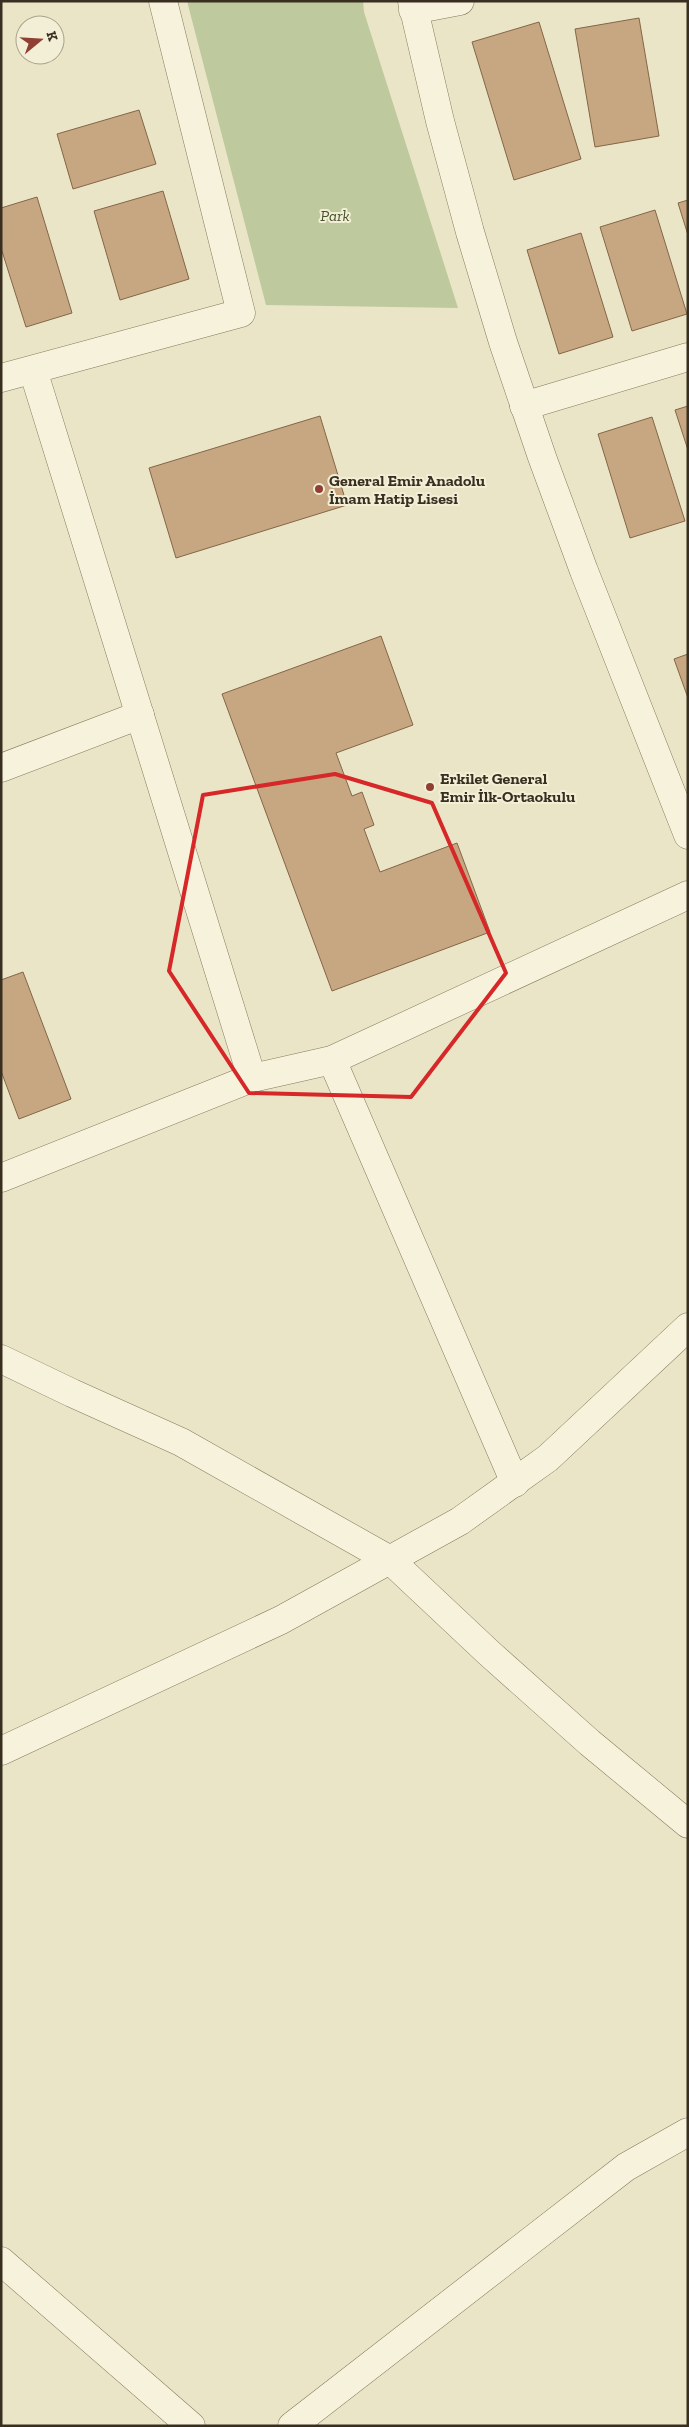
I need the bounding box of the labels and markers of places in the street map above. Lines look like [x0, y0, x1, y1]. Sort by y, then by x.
place label: General Emir Anadolu İmam Hatip Lisesi [329, 471, 486, 508]
marker: General Emir Anadolu İmam Hatip Lisesi [313, 483, 325, 495]
place label: Erkilet General Emir İlk-Ortaokulu [440, 769, 576, 806]
marker: Erkilet General Emir İlk-Ortaokulu [424, 781, 436, 793]

